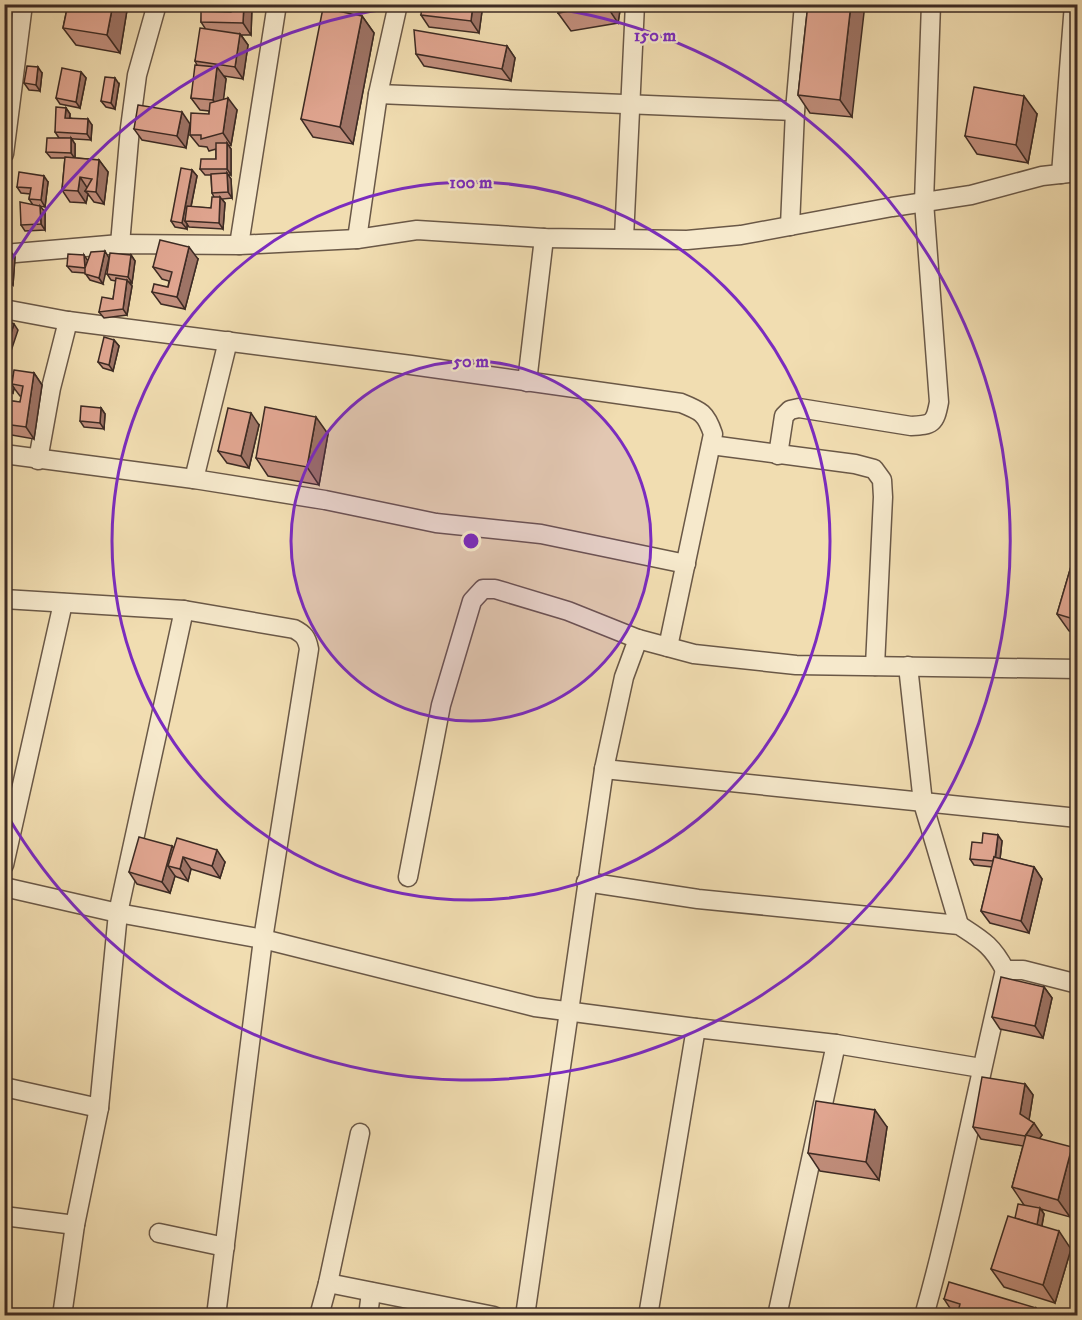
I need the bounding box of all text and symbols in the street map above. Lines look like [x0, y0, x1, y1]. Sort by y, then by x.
text: 150 m [634, 25, 677, 47]
text: 100 m [449, 172, 493, 194]
text: 50 m [452, 351, 489, 373]
centre of rings [461, 531, 481, 551]

